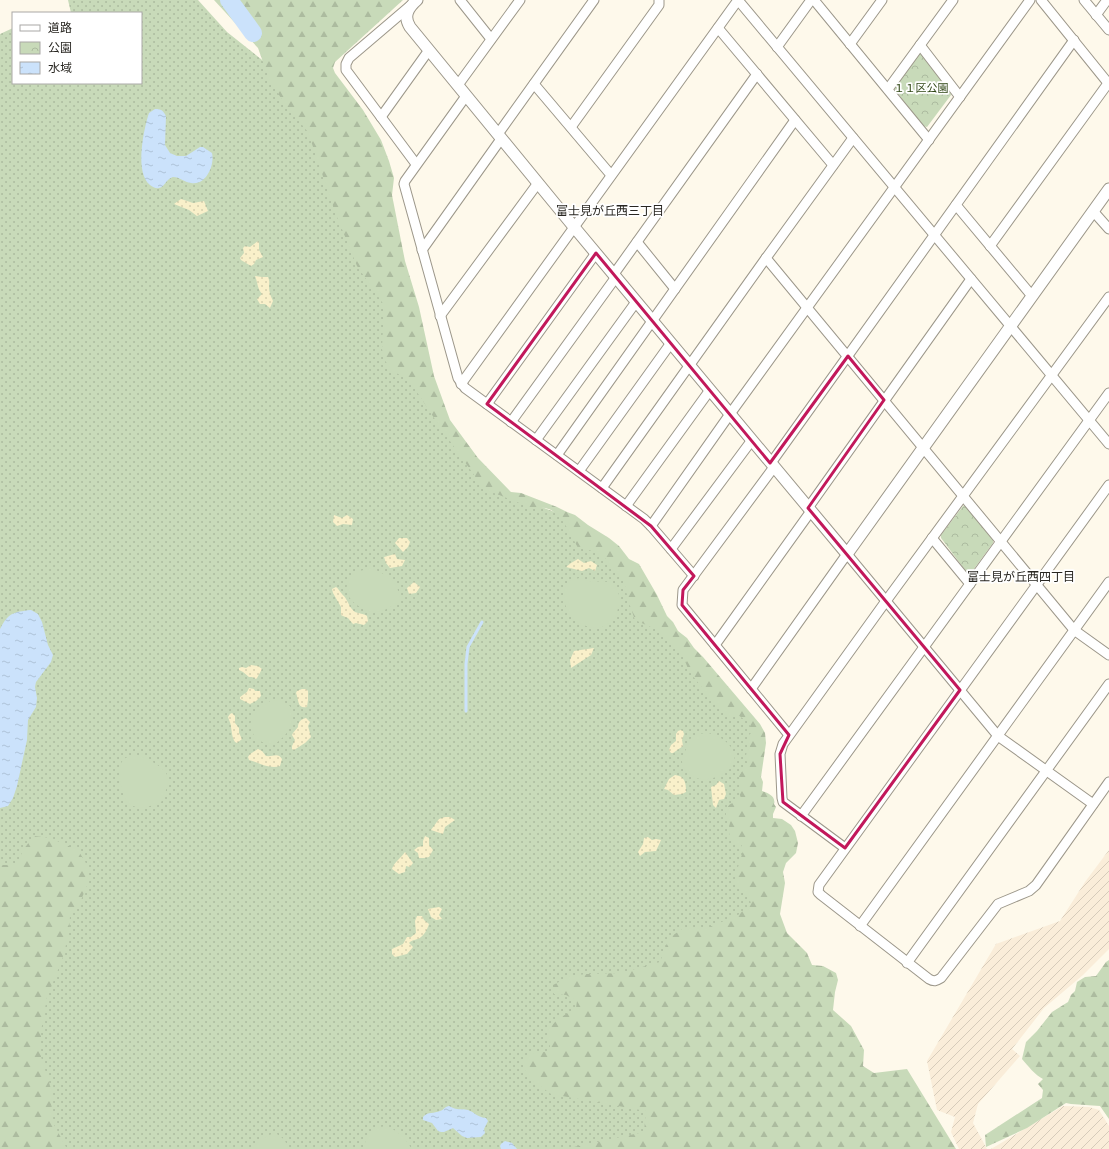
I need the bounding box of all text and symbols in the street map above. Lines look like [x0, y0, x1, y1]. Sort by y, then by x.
legend [12, 12, 142, 84]
text: 道路 [48, 21, 72, 37]
text: 公園 [48, 41, 72, 57]
text: 水域 [48, 61, 72, 77]
park label: １１区公園 [894, 82, 949, 96]
district label: 富士見が丘西三丁目 [556, 204, 664, 220]
district label: 富士見が丘西四丁目 [967, 570, 1075, 586]

